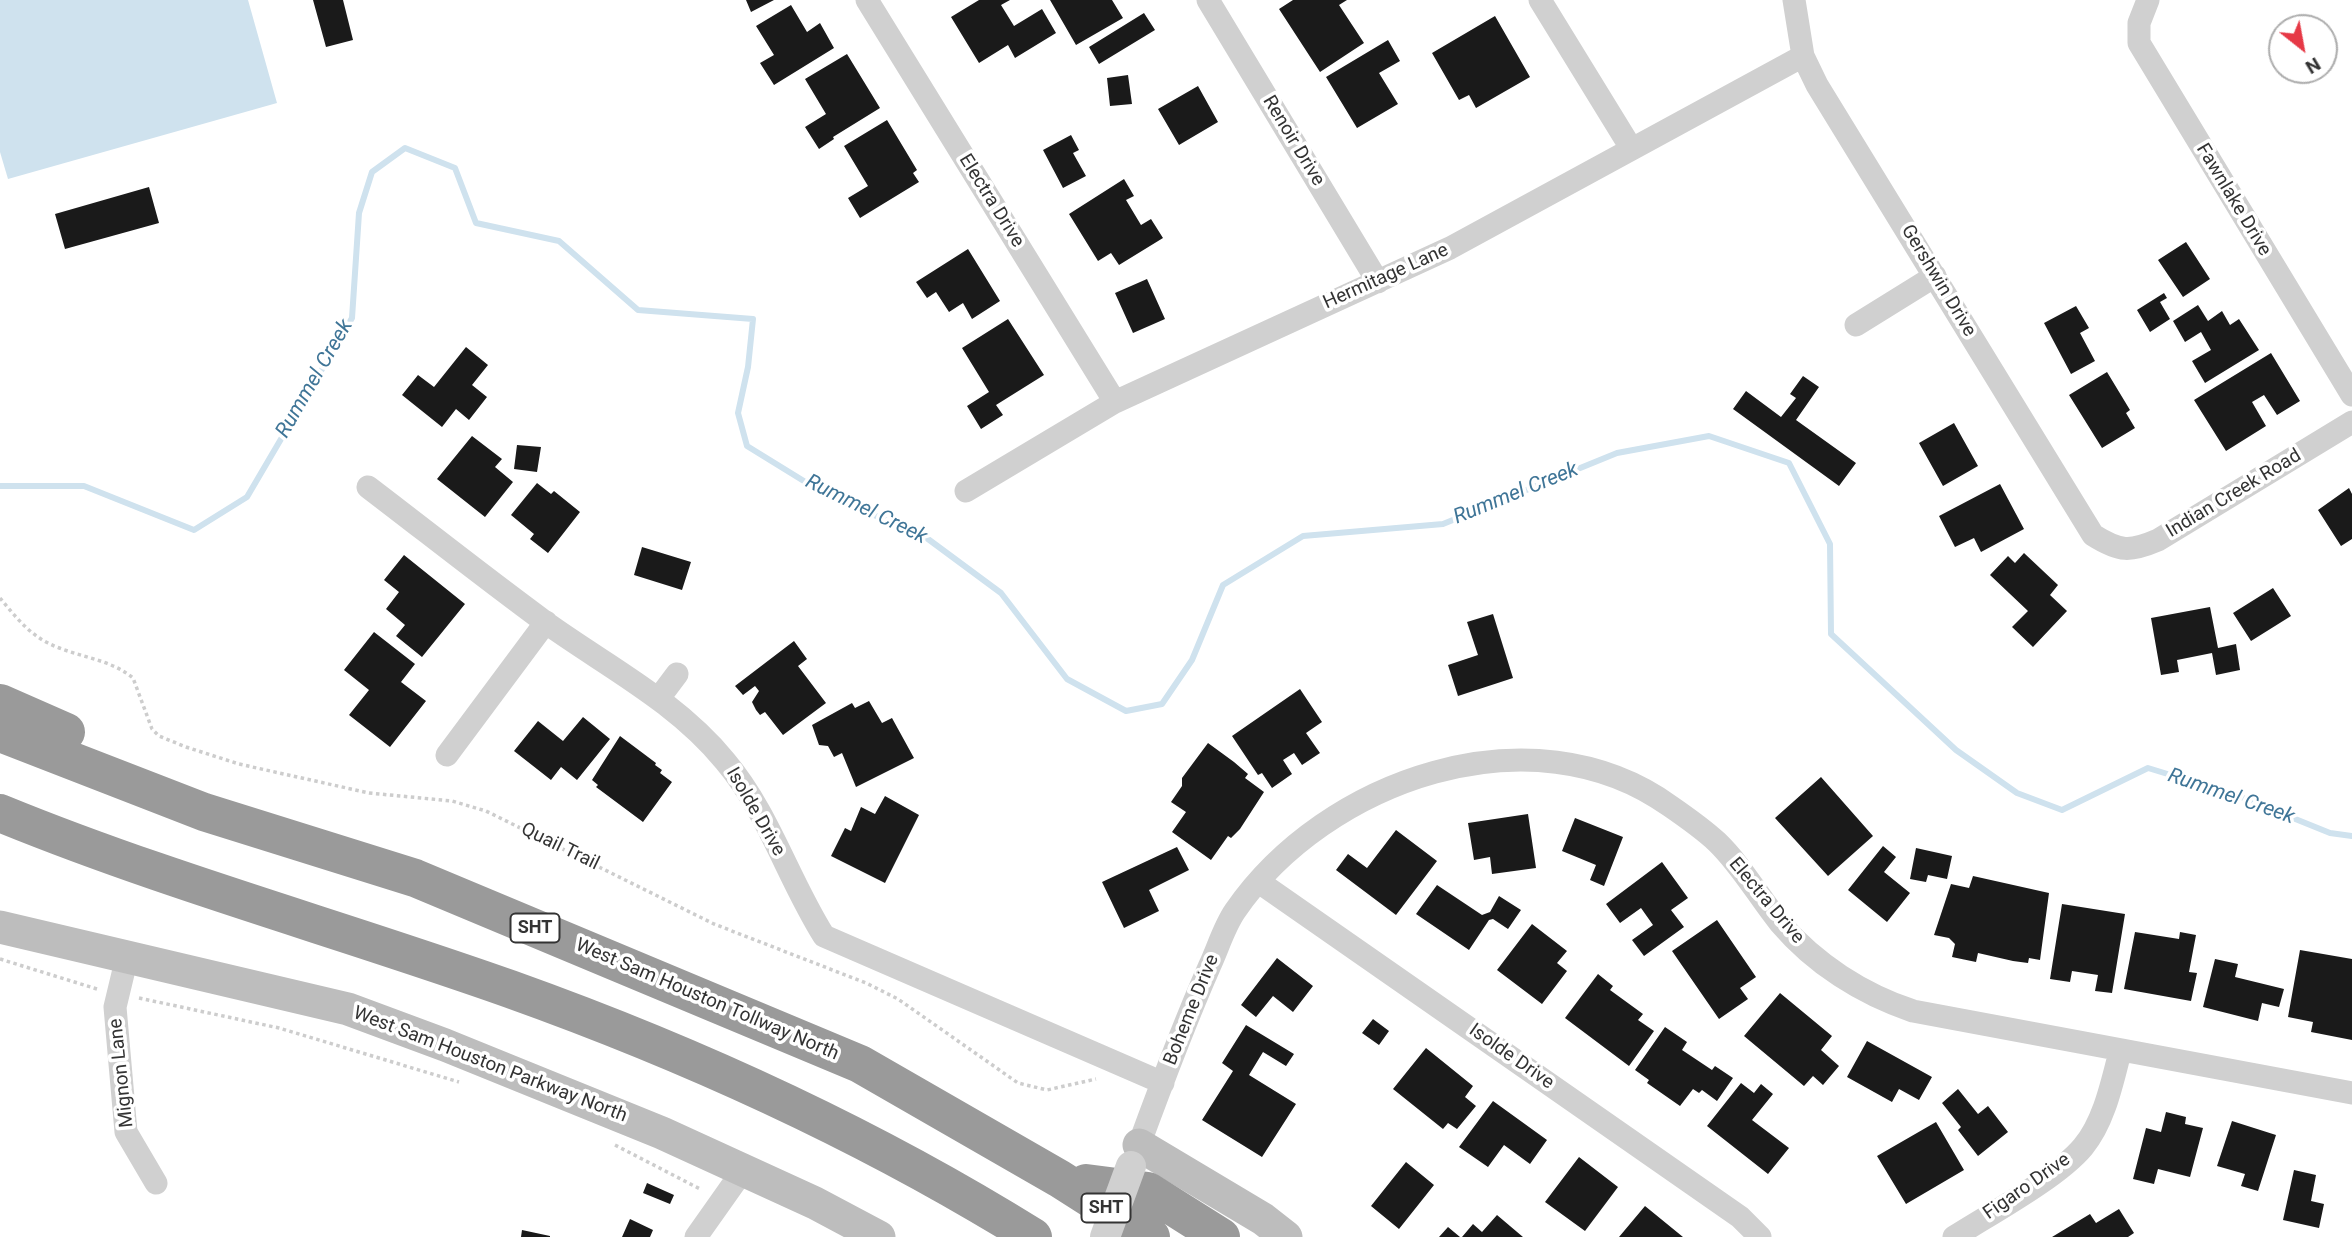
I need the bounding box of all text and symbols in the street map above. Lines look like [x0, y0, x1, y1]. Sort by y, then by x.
north arrow [2268, 14, 2338, 84]
text: N [2301, 52, 2325, 79]
street label: Renoir Drive [1257, 92, 1329, 190]
street label: Fawnlake Drive [2190, 140, 2276, 260]
street label: Electra Drive [953, 150, 1029, 252]
street label: Gershwin Drive [1896, 221, 1980, 341]
street label: Hermitage Lane [1320, 239, 1452, 315]
water label: Rummel Creek [271, 315, 359, 443]
street label: Indian Creek Road [2162, 445, 2306, 543]
water label: Rummel Creek [1450, 458, 1582, 530]
water label: Rummel Creek [801, 470, 931, 550]
street label: Isolde Drive [720, 764, 790, 860]
water label: Rummel Creek [2164, 764, 2298, 830]
street label: Quail Trail [517, 818, 603, 876]
street label: Electra Drive [1723, 853, 1809, 949]
road number: SHT [510, 914, 560, 943]
street label: West Sam Houston Tollway North [572, 934, 842, 1066]
street label: Boheme Drive [1159, 951, 1225, 1069]
street label: West Sam Houston Parkway North [350, 1002, 630, 1128]
street label: Mignon Lane [105, 1017, 139, 1129]
street label: Isolde Drive [1464, 1019, 1558, 1095]
street label: Figaro Drive [1979, 1149, 2075, 1225]
road number: SHT [1082, 1194, 1130, 1223]

